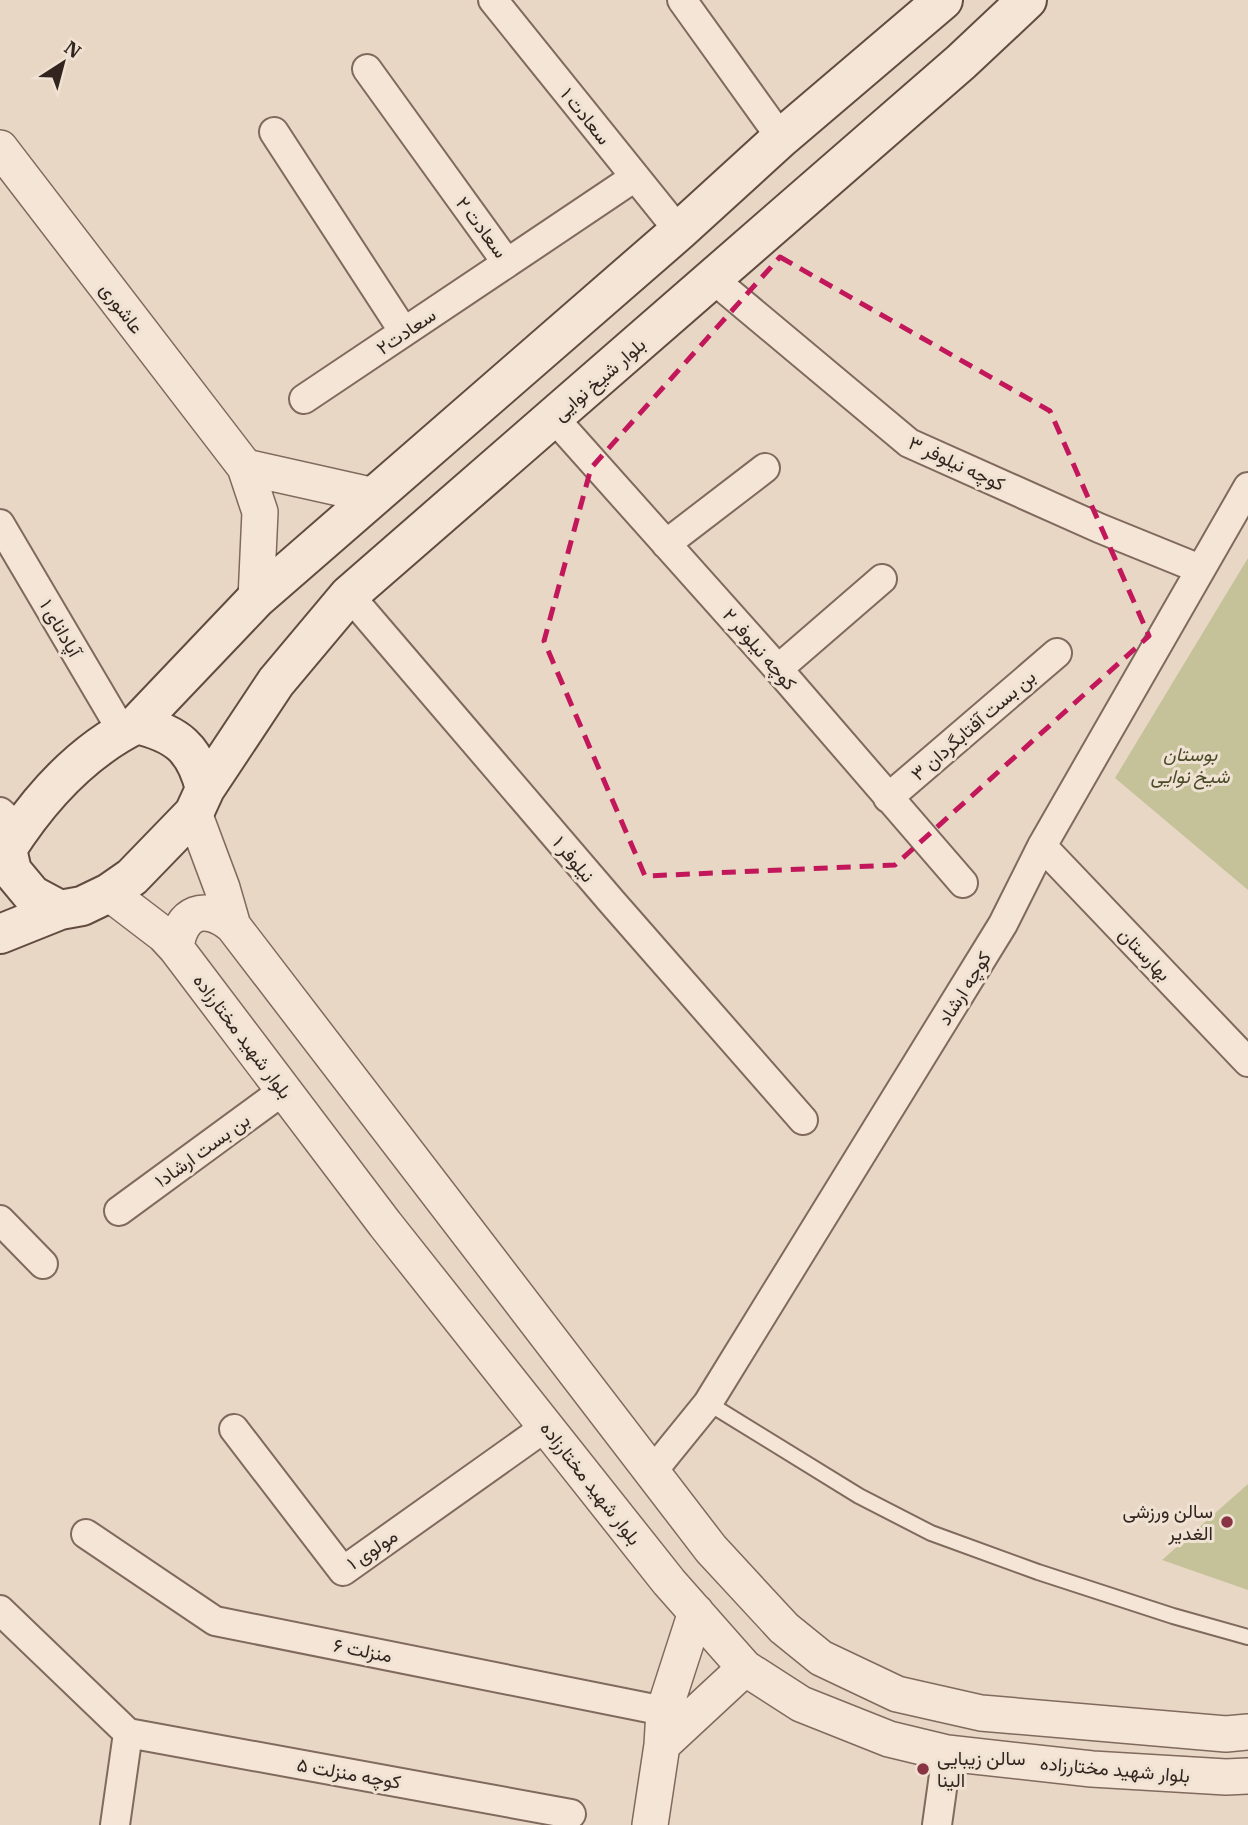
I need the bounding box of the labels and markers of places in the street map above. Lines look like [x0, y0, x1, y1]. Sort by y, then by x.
place label: سالن ورزشی الغدیر [1122, 1499, 1213, 1545]
marker: سالن ورزشی الغدیر [1219, 1514, 1235, 1530]
place label: سالن زیبایی الینا [937, 1746, 1025, 1792]
marker: سالن زیبایی الینا [915, 1761, 931, 1777]

